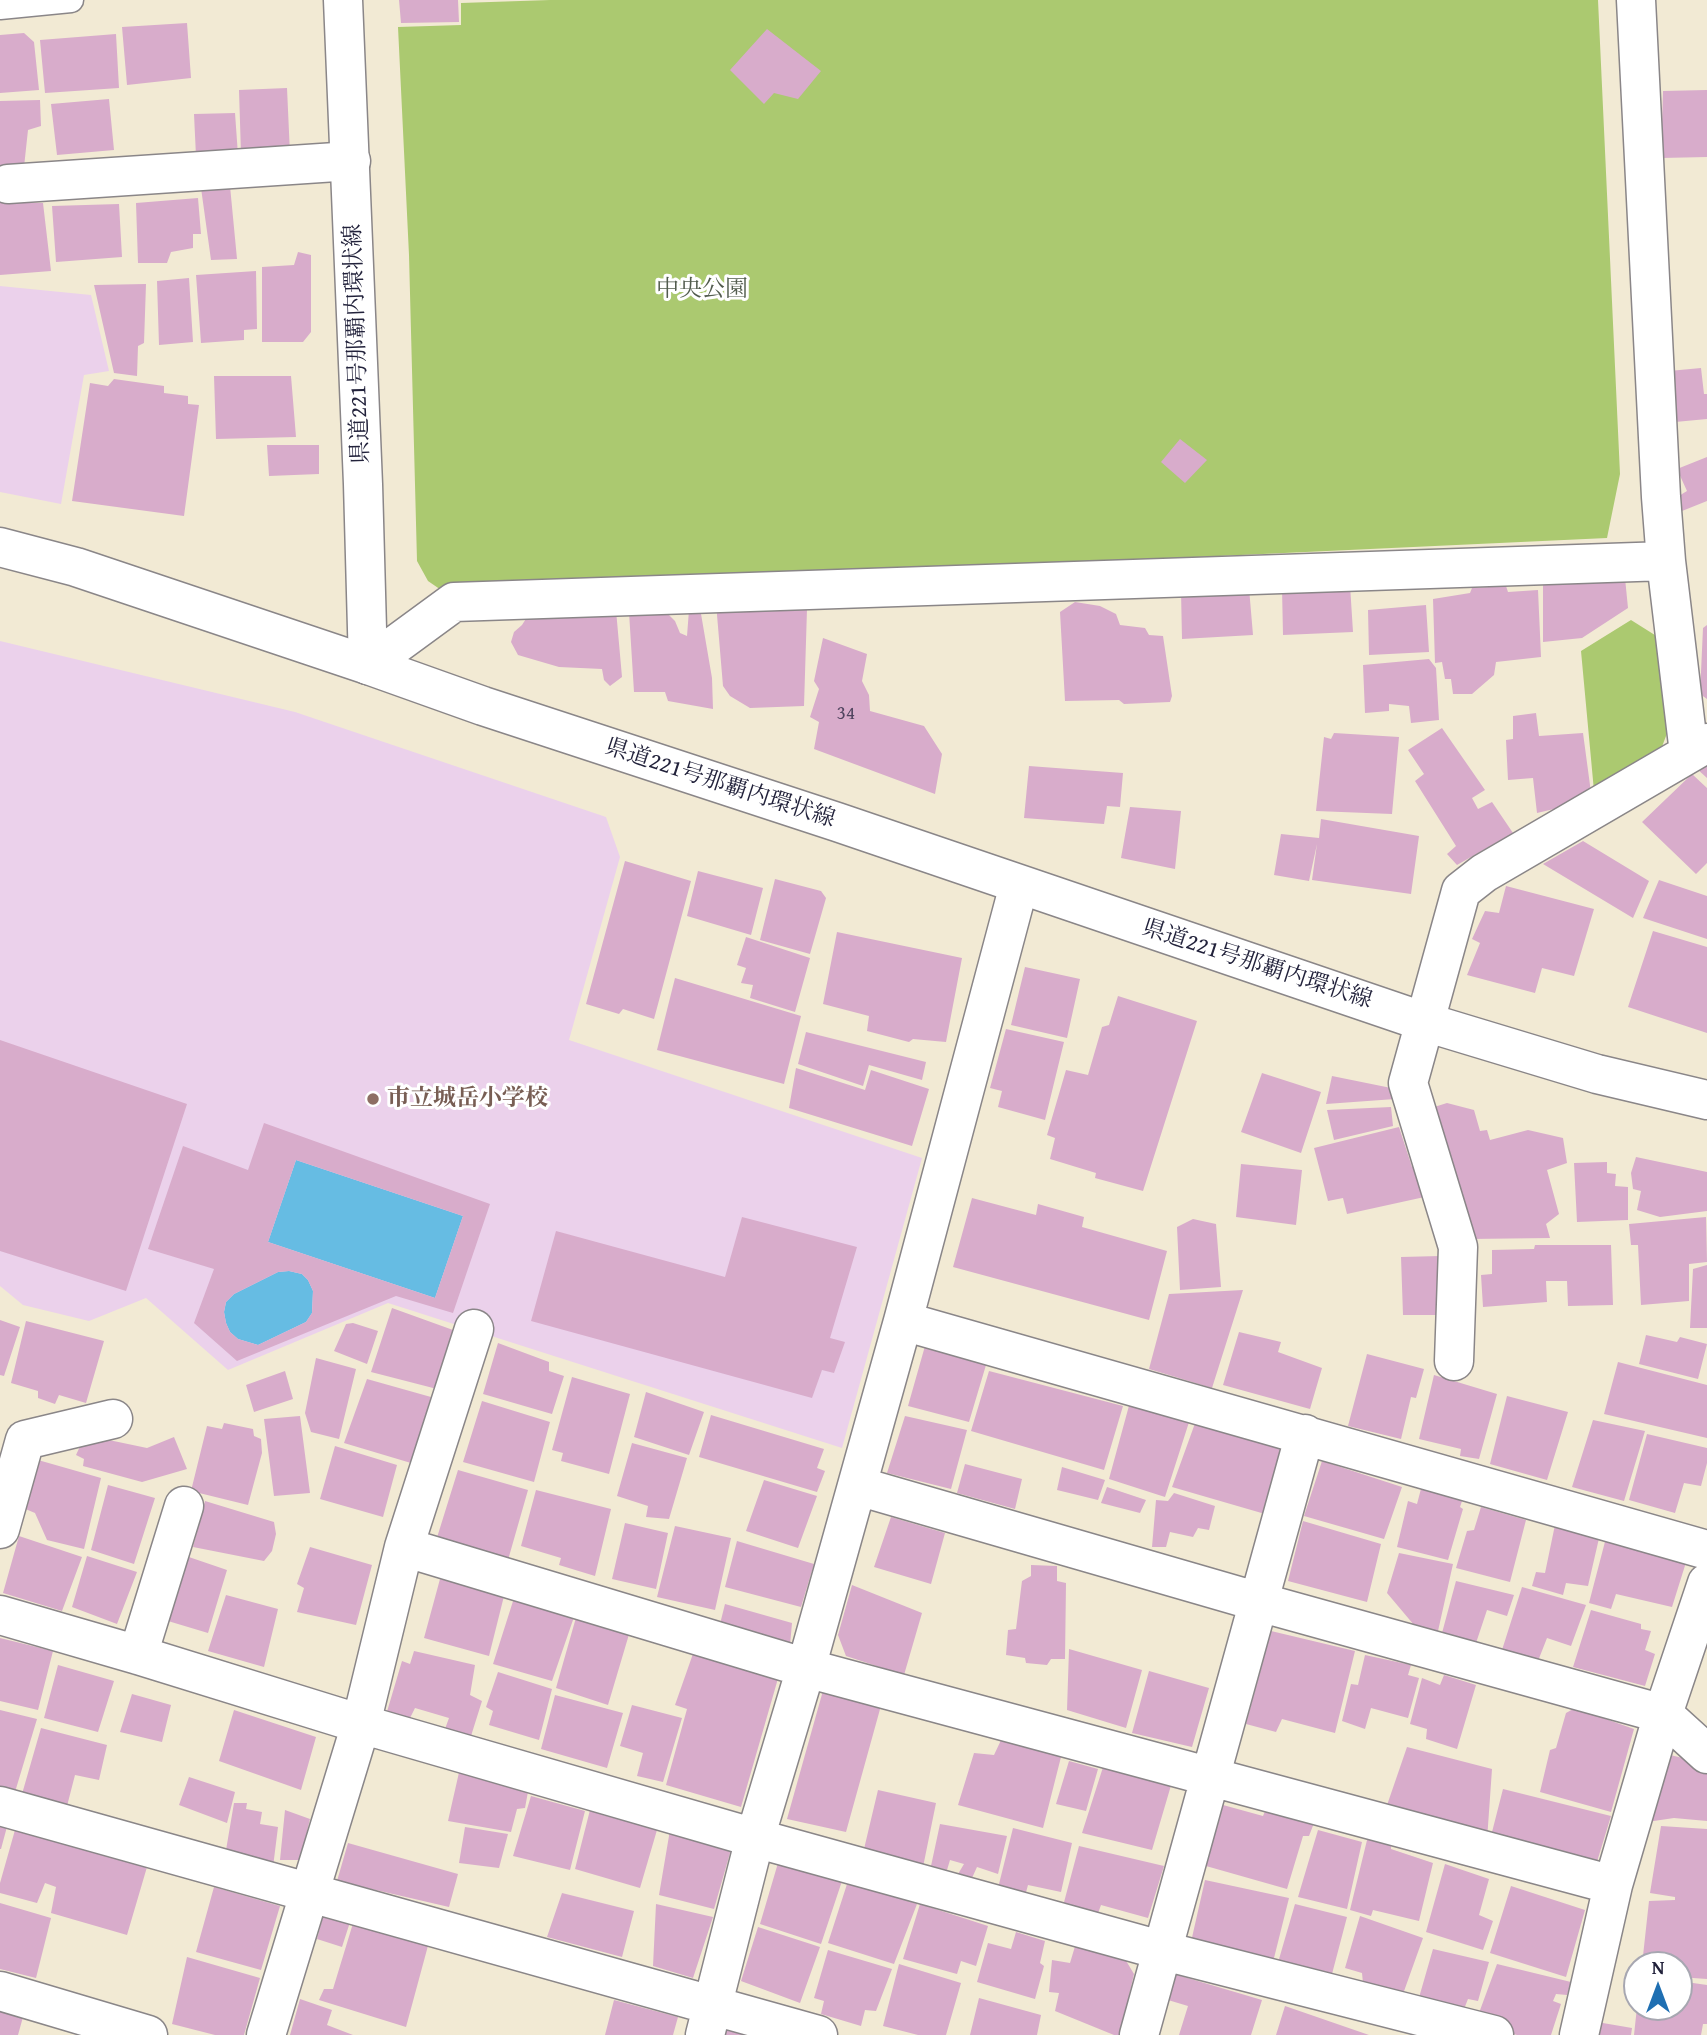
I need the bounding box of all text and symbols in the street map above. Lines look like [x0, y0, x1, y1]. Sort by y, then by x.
street label: 県道221号那覇内環状線 [340, 223, 376, 465]
park label: 中央公園 [656, 276, 748, 304]
house number: 34 [837, 703, 855, 725]
street label: 県道221号那覇内環状線 [602, 734, 838, 834]
street label: 県道221号那覇内環状線 [1139, 915, 1375, 1015]
place label: 市立城岳小学校 [387, 1085, 548, 1113]
marker: 市立城岳小学校 [365, 1091, 381, 1107]
north arrow [1623, 1951, 1693, 2021]
text: N [1652, 1953, 1664, 1981]

